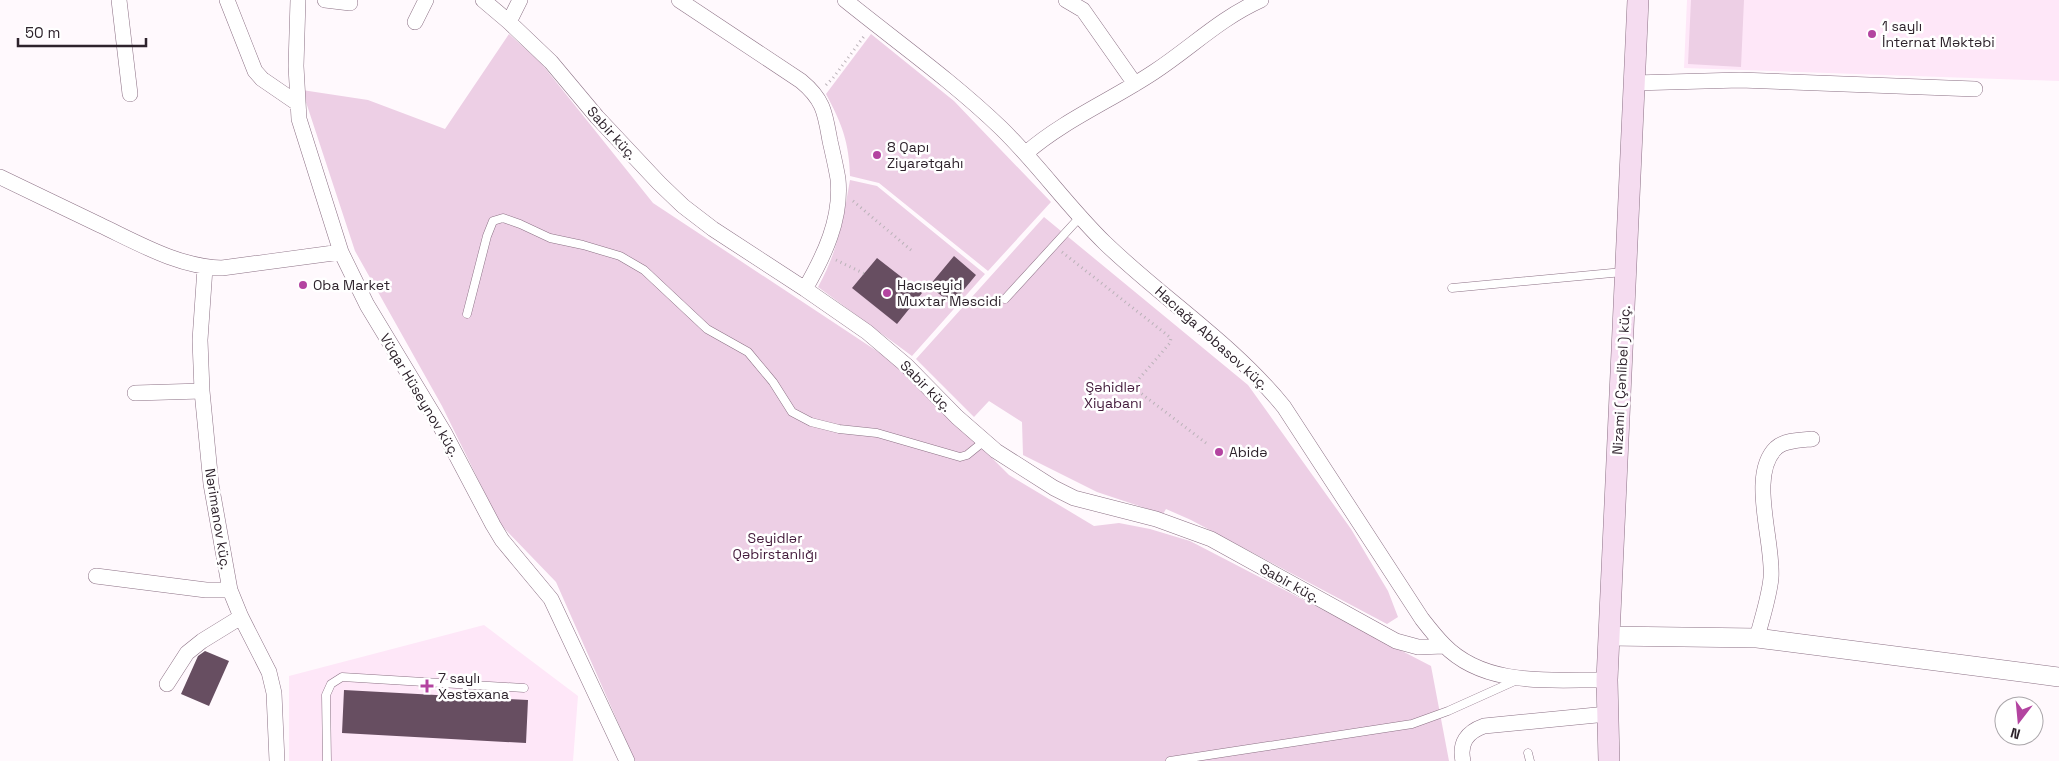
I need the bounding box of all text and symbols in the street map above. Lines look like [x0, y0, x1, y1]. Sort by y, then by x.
scale bar [18, 15, 145, 47]
place label: 1 saylı İnternat Məktəbi [1882, 17, 1995, 51]
text: 50 m [25, 23, 60, 42]
marker: 1 saylı İnternat Məktəbi [1866, 28, 1878, 40]
street label: Sabir küç. [583, 103, 641, 163]
place label: 8 Qapı Ziyarətgahı [887, 138, 963, 172]
marker: 8 Qapı Ziyarətgahı [871, 149, 883, 161]
place label: Oba Market [313, 276, 390, 294]
place label: Hacıseyid Muxtar Məscidi [897, 276, 1001, 310]
marker: Oba Market [297, 279, 309, 291]
street label: Hacıağa Abbasov küç. [1151, 282, 1273, 394]
marker: Hacıseyid Muxtar Məscidi [881, 287, 893, 299]
street label: Nizami ( Çənlibel ) küç. [1608, 305, 1634, 455]
street label: Vüqar Hüseynov küç. [376, 330, 464, 460]
street label: Sabir küç. [896, 356, 956, 416]
park label: Şəhidlər Xiyabanı [1084, 378, 1142, 412]
place label: Abidə [1229, 443, 1268, 461]
marker: Abidə [1213, 446, 1225, 458]
street label: Nərimanov küç. [201, 467, 235, 571]
park label: Seyidlər Qəbirstanlığı [733, 529, 817, 563]
street label: Sabir küç. [1257, 559, 1323, 607]
place label: 7 saylı Xəstəxana [438, 669, 509, 703]
marker: 7 saylı Xəstəxana [420, 679, 434, 693]
north arrow [1994, 696, 2044, 746]
text: N [2008, 724, 2022, 743]

